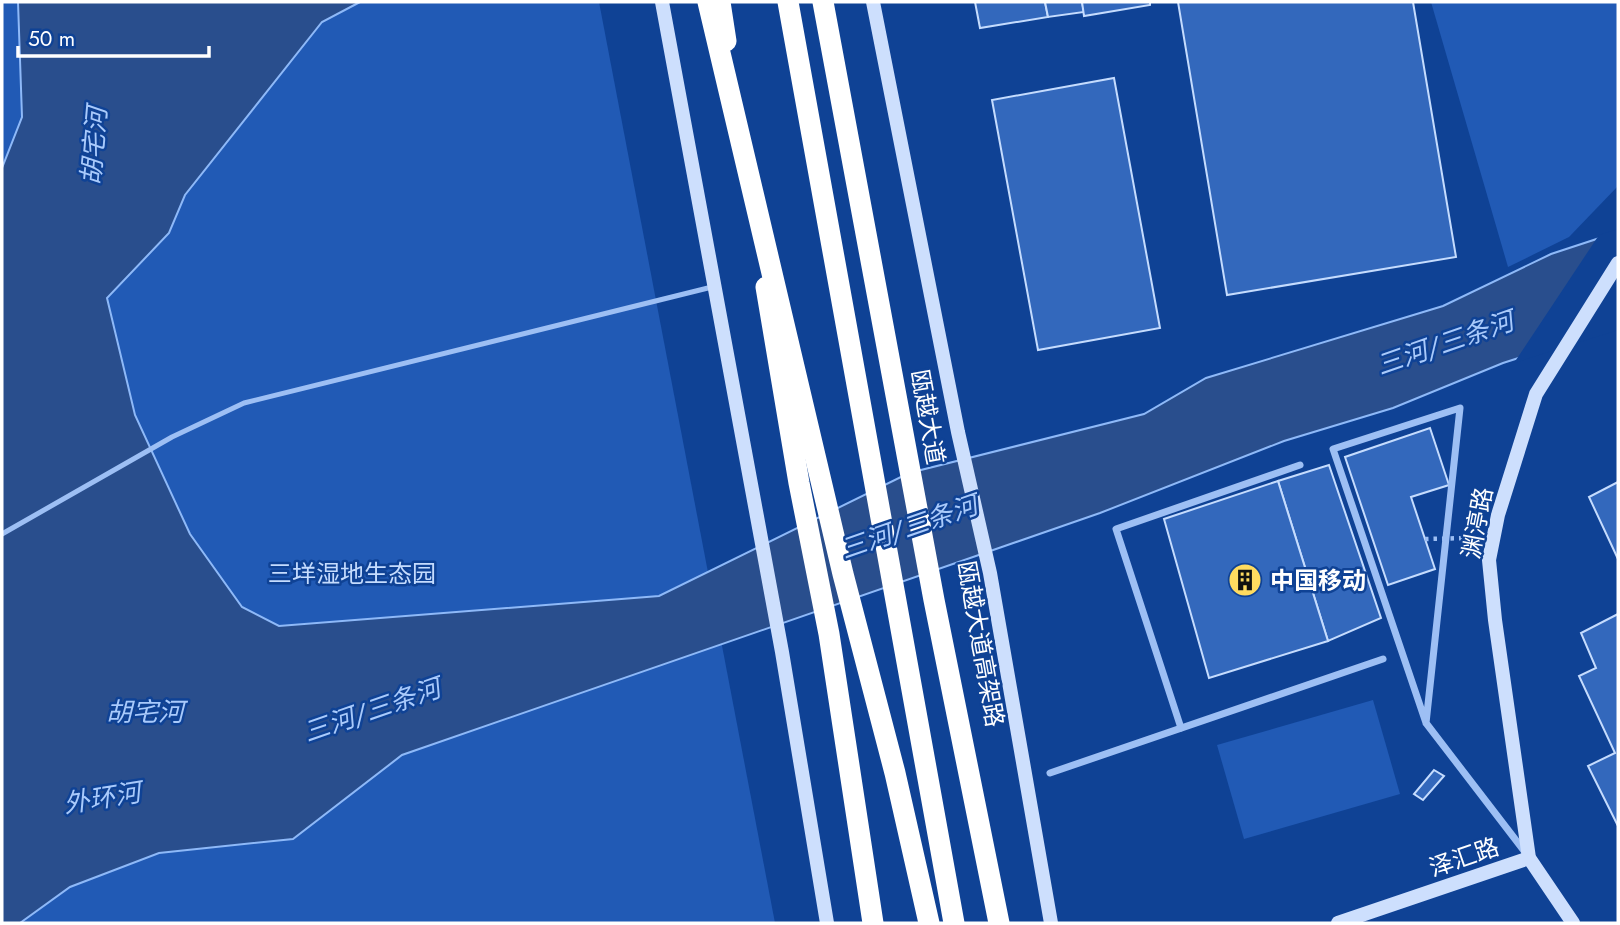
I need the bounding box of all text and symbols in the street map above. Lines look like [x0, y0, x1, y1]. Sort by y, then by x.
scale bar [18, 14, 208, 58]
text: 50 m [28, 24, 75, 54]
water label: 胡宅河 [72, 101, 117, 187]
water label: 三河/三条河 [1371, 300, 1524, 384]
street label: 瓯越大道 [902, 367, 954, 467]
water label: 三河/三条河 [835, 484, 988, 568]
street label: 渊渟路 [1453, 484, 1501, 562]
park label: 三垟湿地生态园 [268, 556, 436, 591]
street label: 瓯越大道高架路 [949, 558, 1013, 730]
building icon: 中国移动 [1226, 561, 1264, 599]
place label: 中国移动 [1270, 563, 1366, 598]
water label: 三河/三条河 [298, 667, 451, 751]
water label: 胡宅河 [106, 693, 189, 731]
water label: 外环河 [61, 772, 148, 823]
street label: 泽汇路 [1424, 829, 1504, 885]

